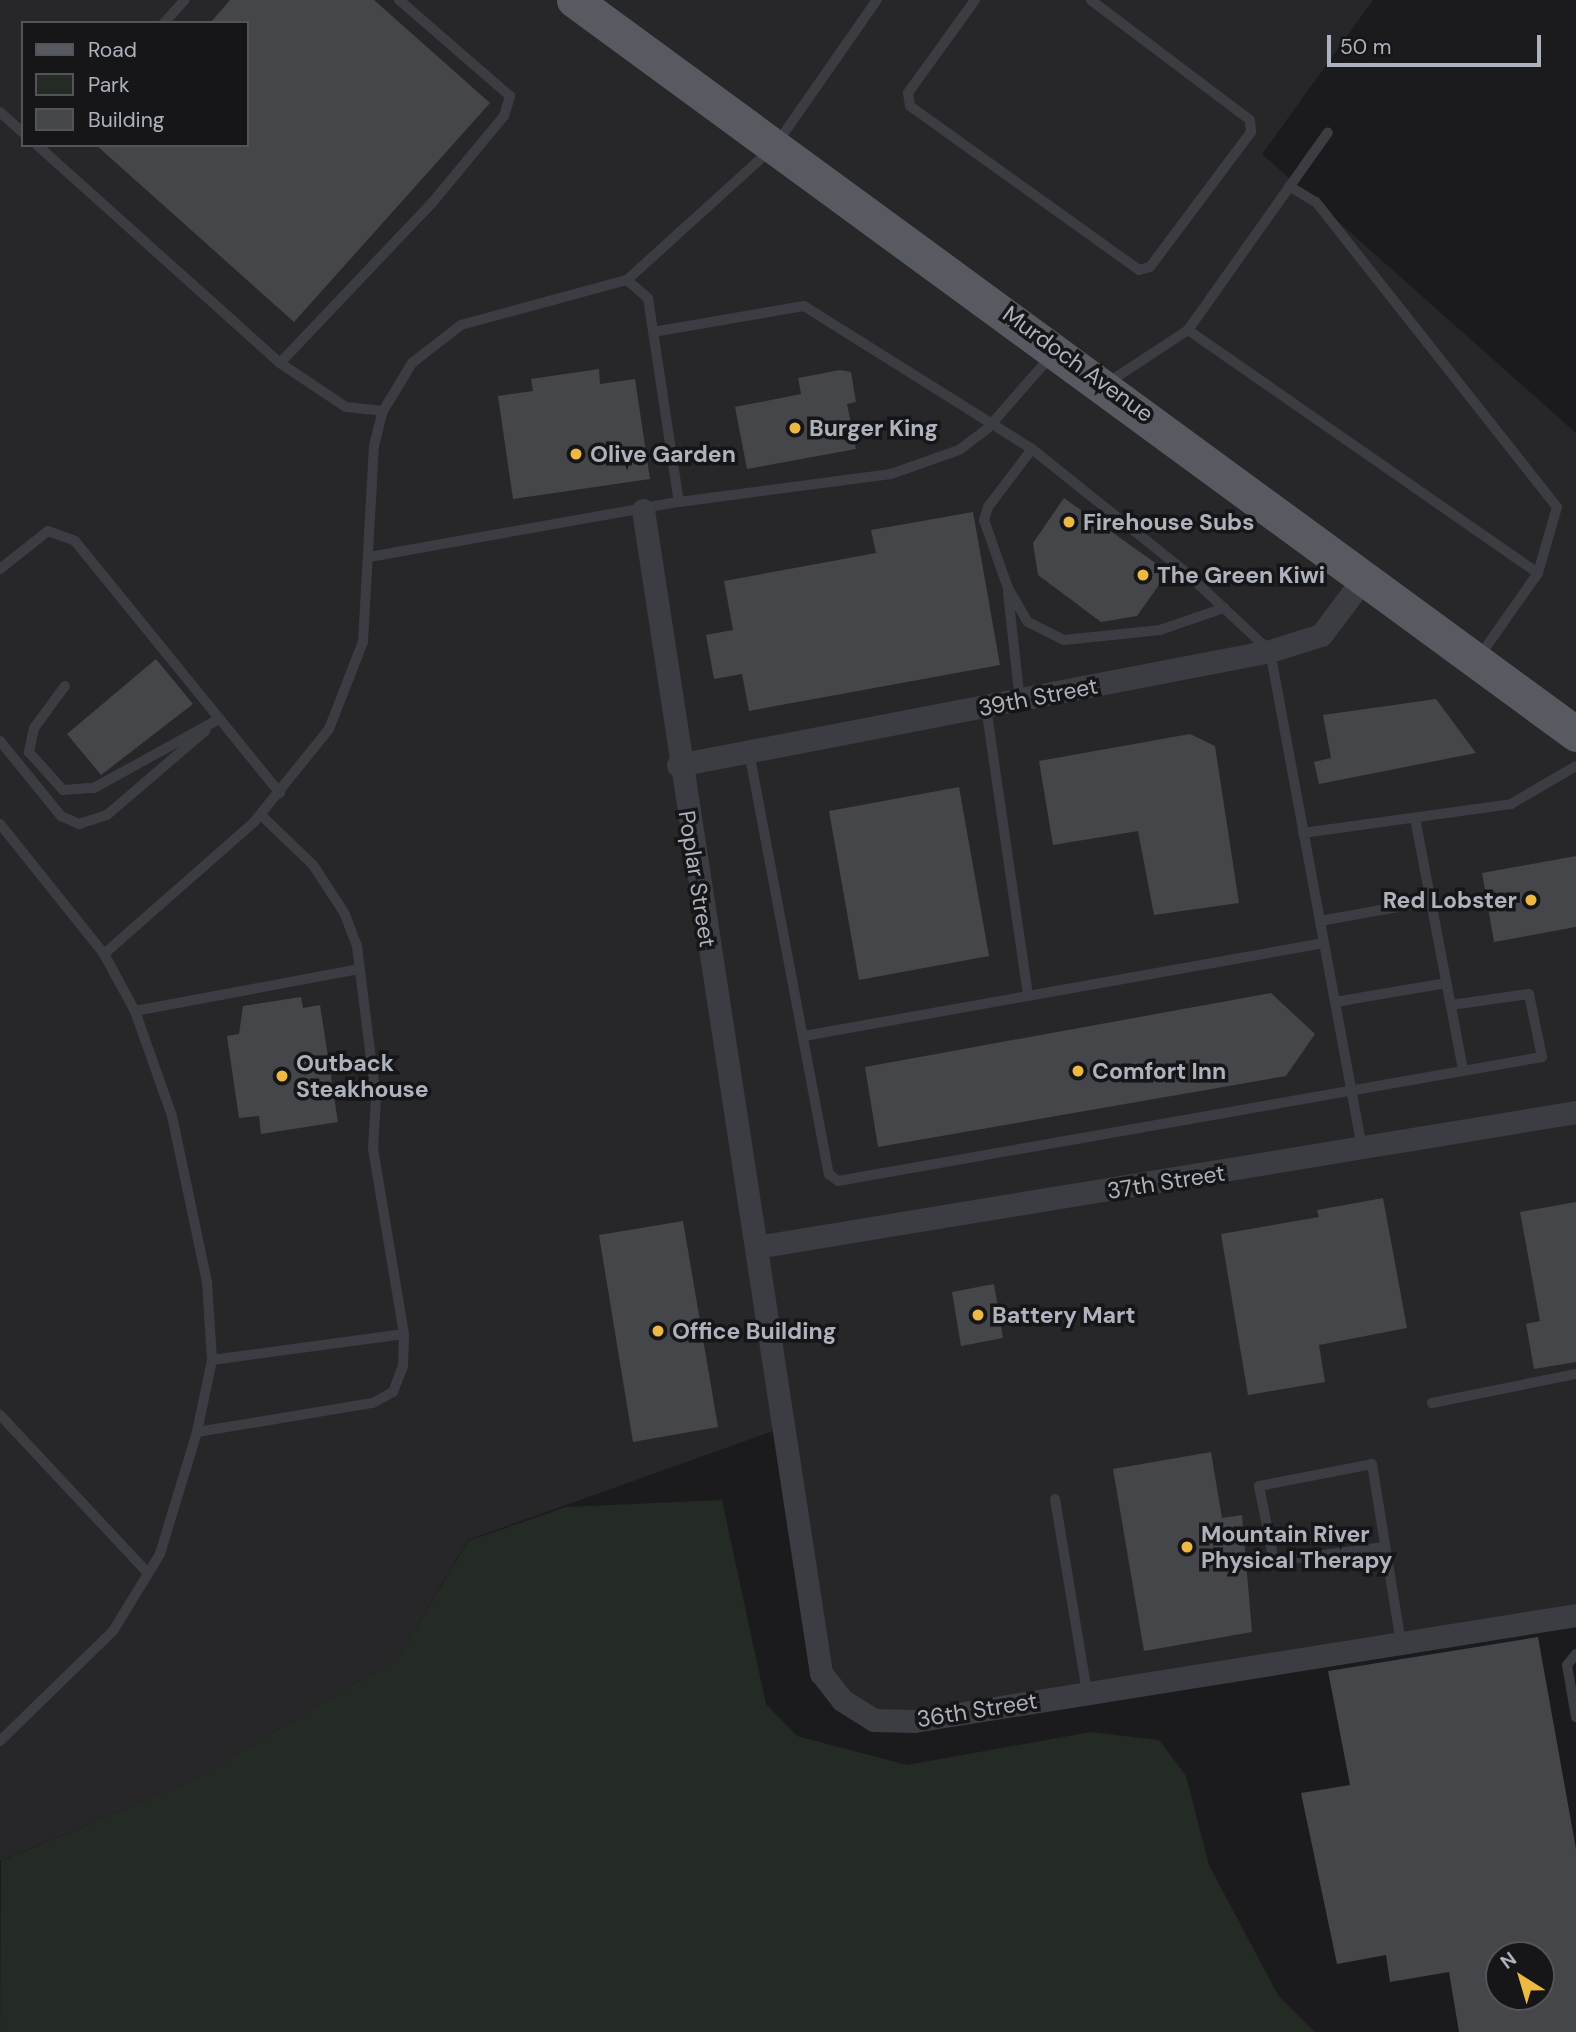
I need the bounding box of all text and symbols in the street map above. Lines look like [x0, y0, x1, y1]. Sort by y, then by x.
legend [21, 21, 248, 147]
scale bar [1331, 21, 1544, 65]
text: 50 m [1340, 33, 1391, 61]
text: Road [88, 36, 137, 64]
text: Park [88, 71, 129, 99]
text: Building [88, 106, 164, 134]
street label: Murdoch Avenue [997, 300, 1159, 428]
place label: Burger King [809, 414, 938, 442]
marker: Burger King [787, 420, 803, 436]
place label: Olive Garden [590, 440, 736, 468]
marker: Olive Garden [568, 446, 584, 462]
place label: Firehouse Subs [1083, 508, 1254, 536]
marker: Firehouse Subs [1061, 514, 1077, 530]
place label: The Green Kiwi [1157, 561, 1325, 589]
marker: The Green Kiwi [1135, 567, 1151, 583]
street label: 39th Street [976, 672, 1100, 722]
street label: Poplar Street [673, 809, 721, 949]
place label: Red Lobster [1383, 886, 1517, 914]
marker: Red Lobster [1523, 892, 1539, 908]
place label: Outback Steakhouse [296, 1049, 429, 1103]
place label: Comfort Inn [1092, 1057, 1226, 1085]
marker: Comfort Inn [1070, 1063, 1086, 1079]
marker: Outback Steakhouse [274, 1068, 290, 1084]
street label: 37th Street [1105, 1159, 1227, 1205]
place label: Battery Mart [992, 1301, 1135, 1329]
marker: Battery Mart [970, 1307, 986, 1323]
place label: Office Building [672, 1317, 836, 1345]
marker: Office Building [650, 1323, 666, 1339]
place label: Mountain River Physical Therapy [1201, 1520, 1392, 1574]
marker: Mountain River Physical Therapy [1179, 1539, 1195, 1555]
street label: 36th Street [915, 1687, 1039, 1733]
north arrow [1485, 1941, 1555, 2011]
text: N [1495, 1946, 1521, 1975]

